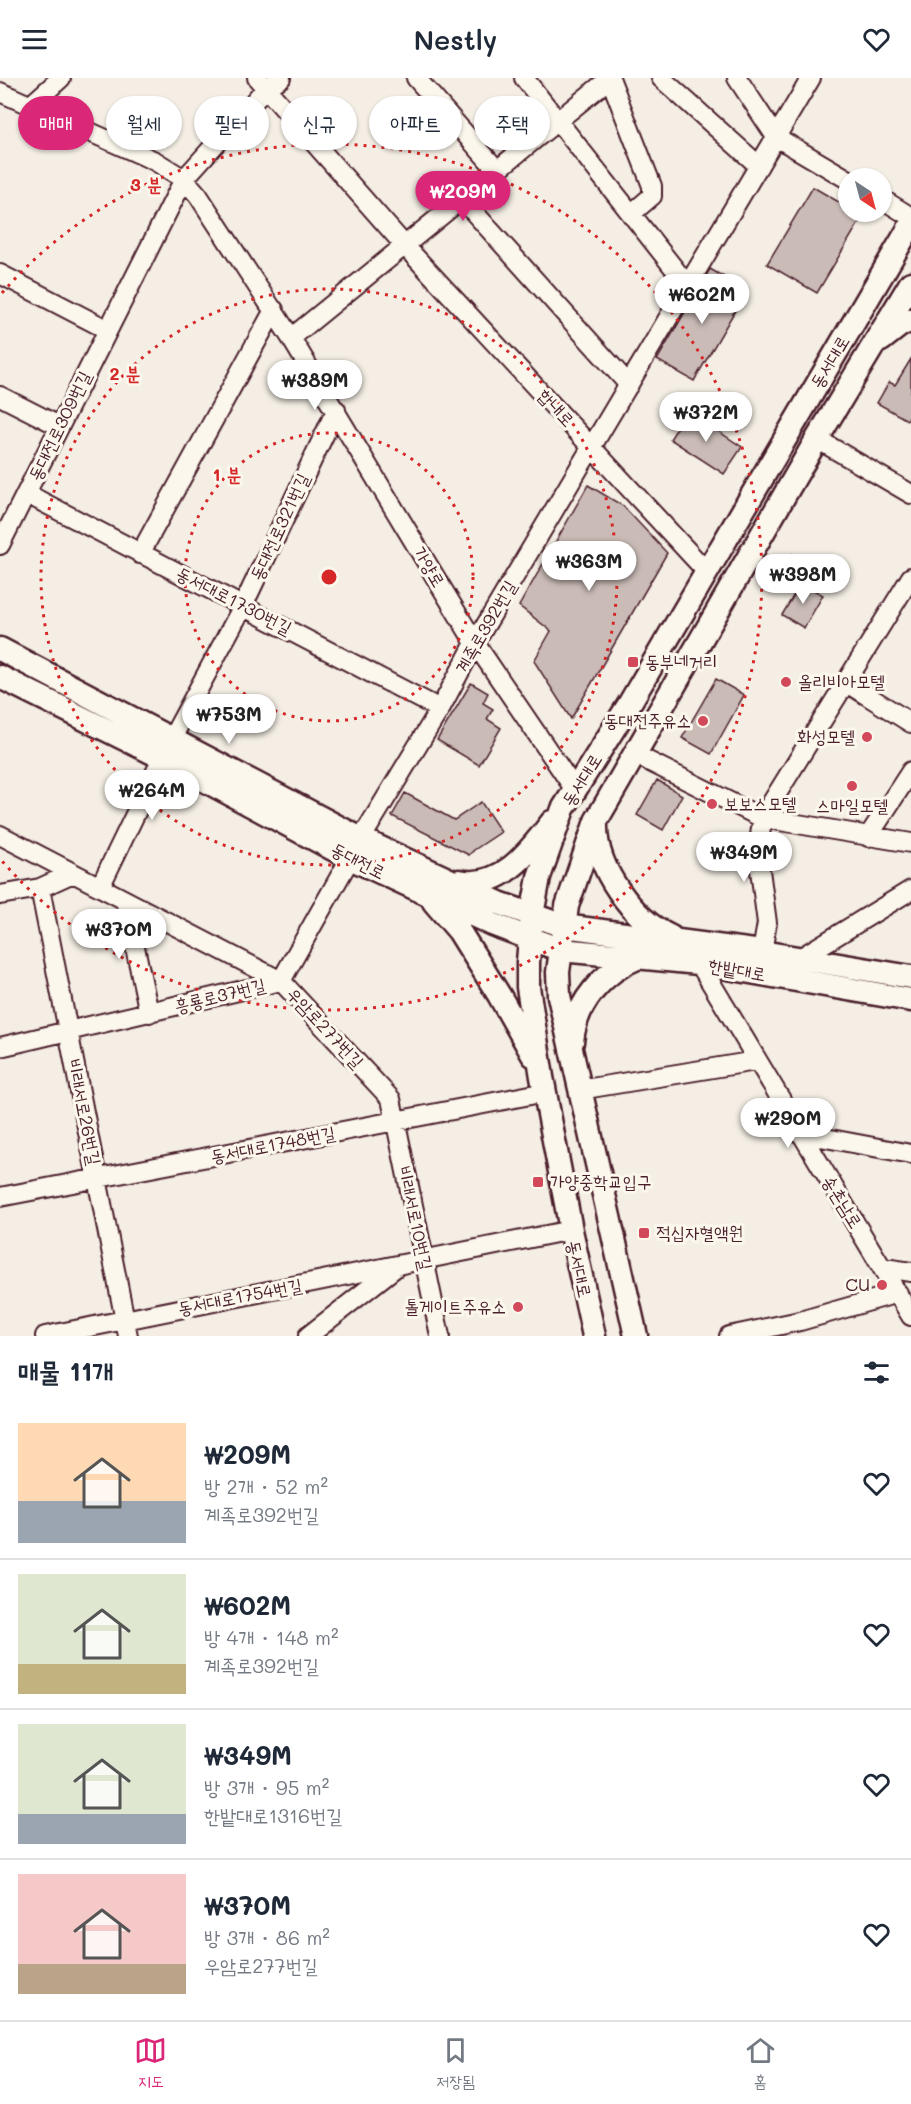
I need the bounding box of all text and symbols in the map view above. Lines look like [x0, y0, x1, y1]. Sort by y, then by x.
text: Nestly [414, 22, 497, 57]
icon: menu [18, 23, 51, 56]
icon: heart [860, 23, 893, 56]
chip: 매매 [18, 96, 94, 150]
chip: 월세 [106, 96, 182, 150]
chip: 필터 [194, 96, 269, 150]
chip: 신규 [281, 96, 357, 150]
chip: 아파트 [369, 96, 462, 150]
chip: 주택 [474, 96, 550, 150]
north arrow [838, 168, 892, 222]
map controls [838, 168, 892, 222]
pin: ₩209M [421, 171, 505, 222]
text: 3 분 [130, 172, 162, 196]
text: ₩209M [429, 177, 497, 203]
pin: ₩602M [660, 274, 744, 325]
text: ₩602M [668, 280, 736, 306]
street label: 동서대로 [804, 330, 854, 392]
pin: ₩389M [273, 360, 357, 411]
text: 2 분 [109, 361, 141, 385]
street label: 동대전로309번길 [22, 366, 96, 484]
text: ₩389M [281, 366, 349, 392]
street label: 합내로 [533, 383, 580, 431]
pin: ₩372M [664, 392, 748, 443]
text: ₩372M [673, 398, 739, 424]
text: 1 분 [213, 462, 241, 486]
street label: 동대전로321번길 [244, 469, 315, 584]
pin: ₩363M [547, 541, 631, 592]
street label: 가양로 [408, 542, 451, 591]
text: ₩363M [555, 547, 623, 573]
pin: ₩398M [761, 554, 845, 605]
text: ₩398M [769, 560, 837, 586]
street label: 동서대로1730번길 [173, 561, 297, 640]
centre of rings [319, 567, 339, 587]
street label: 계족로392번길 [449, 575, 522, 677]
place label: 동부네거리 [645, 649, 717, 673]
marker: 동부네거리 [626, 655, 640, 669]
place label: 올리비아모텔 [798, 669, 885, 693]
marker: 올리비아모텔 [779, 675, 793, 689]
pin: ₩753M [187, 694, 271, 745]
text: ₩753M [196, 700, 262, 726]
place label: 동대전주유소 [604, 708, 691, 732]
marker: 동대전주유소 [696, 714, 710, 728]
place label: 화성모텔 [797, 724, 855, 748]
marker: 화성모텔 [860, 730, 874, 744]
street label: 동서대로 [556, 749, 607, 810]
pin: ₩264M [110, 770, 194, 821]
text: ₩264M [118, 776, 186, 802]
marker: 스마일모텔 [845, 779, 859, 793]
place label: 보보스모텔 [724, 791, 796, 815]
place label: 스마일모텔 [816, 793, 888, 817]
marker: 보보스모텔 [705, 797, 719, 811]
pin: ₩349M [702, 832, 786, 883]
street label: 동대전로 [327, 836, 390, 884]
text: ₩349M [710, 838, 778, 864]
pin: ₩370M [77, 909, 161, 960]
text: ₩370M [85, 915, 153, 941]
street label: 한밭대로 [707, 952, 768, 986]
street label: 흥룡로37번길 [172, 972, 268, 1018]
street label: 우암로277번길 [282, 982, 370, 1073]
street label: 비래서로26번길 [63, 1057, 107, 1168]
pin: ₩290M [746, 1098, 830, 1149]
text: ₩290M [754, 1104, 822, 1130]
street label: 동서대로1748번길 [208, 1120, 338, 1168]
street label: 비래서로10번길 [393, 1163, 439, 1273]
place label: 가양중학교입구 [550, 1169, 651, 1193]
street label: 송촌남로 [817, 1171, 868, 1232]
marker: 가양중학교입구 [531, 1175, 545, 1189]
place label: 적십자혈액원 [656, 1220, 743, 1244]
marker: 적십자혈액원 [637, 1226, 651, 1240]
street label: 동서대로 [562, 1238, 598, 1300]
street label: 동서대로1754번길 [176, 1272, 304, 1320]
place label: CU [845, 1272, 870, 1296]
marker: CU [875, 1278, 889, 1292]
place label: 톨게이트주유소 [405, 1294, 506, 1318]
marker: 톨게이트주유소 [511, 1300, 525, 1314]
text: 매물 11개 [18, 1354, 113, 1388]
icon: filters [860, 1356, 893, 1389]
text: ₩209M [204, 1437, 291, 1471]
icon: home [66, 1447, 138, 1519]
icon: heart [860, 1467, 893, 1500]
text: 방 2개 · 52 m² [204, 1473, 328, 1499]
text: 계족로392번길 [204, 1501, 319, 1527]
text: ₩602M [204, 1588, 291, 1622]
icon: home [66, 1598, 138, 1670]
icon: heart [860, 1618, 893, 1651]
text: 방 4개 · 148 m² [204, 1624, 339, 1650]
text: 계족로392번길 [204, 1652, 319, 1678]
text: ₩349M [204, 1738, 292, 1772]
icon: home [66, 1748, 138, 1820]
icon: heart [860, 1768, 893, 1801]
text: 방 3개 · 95 m² [204, 1774, 329, 1800]
text: 한밭대로1316번길 [204, 1802, 342, 1828]
text: ₩370M [204, 1888, 291, 1922]
icon: home [66, 1898, 138, 1970]
icon: heart [860, 1918, 893, 1951]
text: 방 3개 · 86 m² [204, 1924, 330, 1950]
text: 우암로277번길 [204, 1952, 318, 1978]
tab: 지도 [134, 2034, 167, 2092]
tab: 저장됨 [436, 2034, 475, 2092]
tab: 홈 [744, 2034, 777, 2092]

